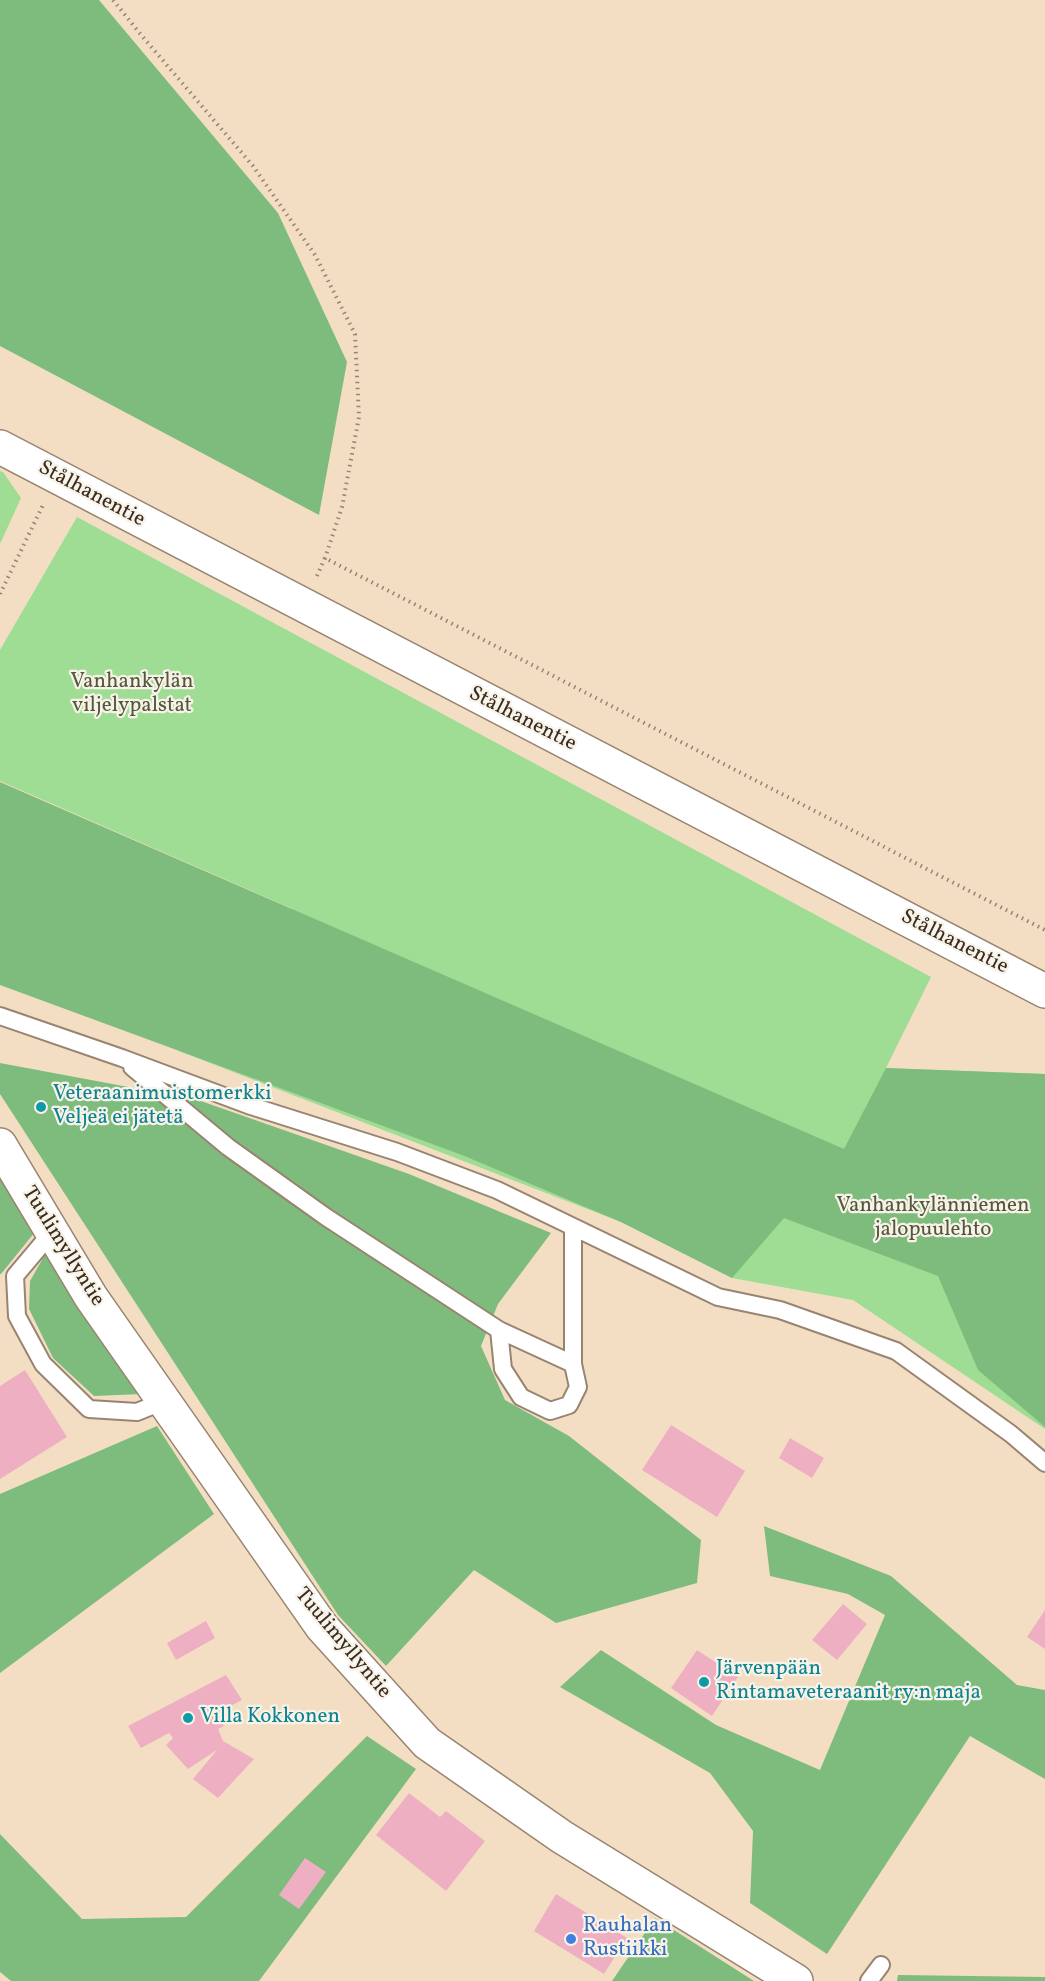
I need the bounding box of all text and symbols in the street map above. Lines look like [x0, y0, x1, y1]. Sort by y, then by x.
street label: Stålhanentie [33, 456, 149, 534]
park label: Vanhankylän viljelypalstat [70, 670, 194, 720]
street label: Stålhanentie [464, 682, 580, 758]
street label: Stålhanentie [896, 905, 1012, 981]
place label: Veteraanimuistomerkki Veljeä ei jätetä [53, 1082, 272, 1132]
marker: Veteraanimuistomerkki Veljeä ei jätetä [34, 1100, 48, 1114]
street label: Tuulimyllyntie [15, 1182, 109, 1312]
park label: Vanhankylänniemen jalopuulehto [837, 1194, 1029, 1244]
street label: Tuulimyllyntie [288, 1584, 396, 1704]
place label: Järvenpään Rintamaveteraanit ry:n maja [716, 1657, 981, 1707]
marker: Järvenpään Rintamaveteraanit ry:n maja [697, 1675, 711, 1689]
place label: Villa Kokkonen [200, 1705, 340, 1731]
marker: Villa Kokkonen [181, 1711, 195, 1725]
place label: Rauhalan Rustiikki [583, 1914, 672, 1964]
marker: Rauhalan Rustiikki [564, 1932, 578, 1946]

